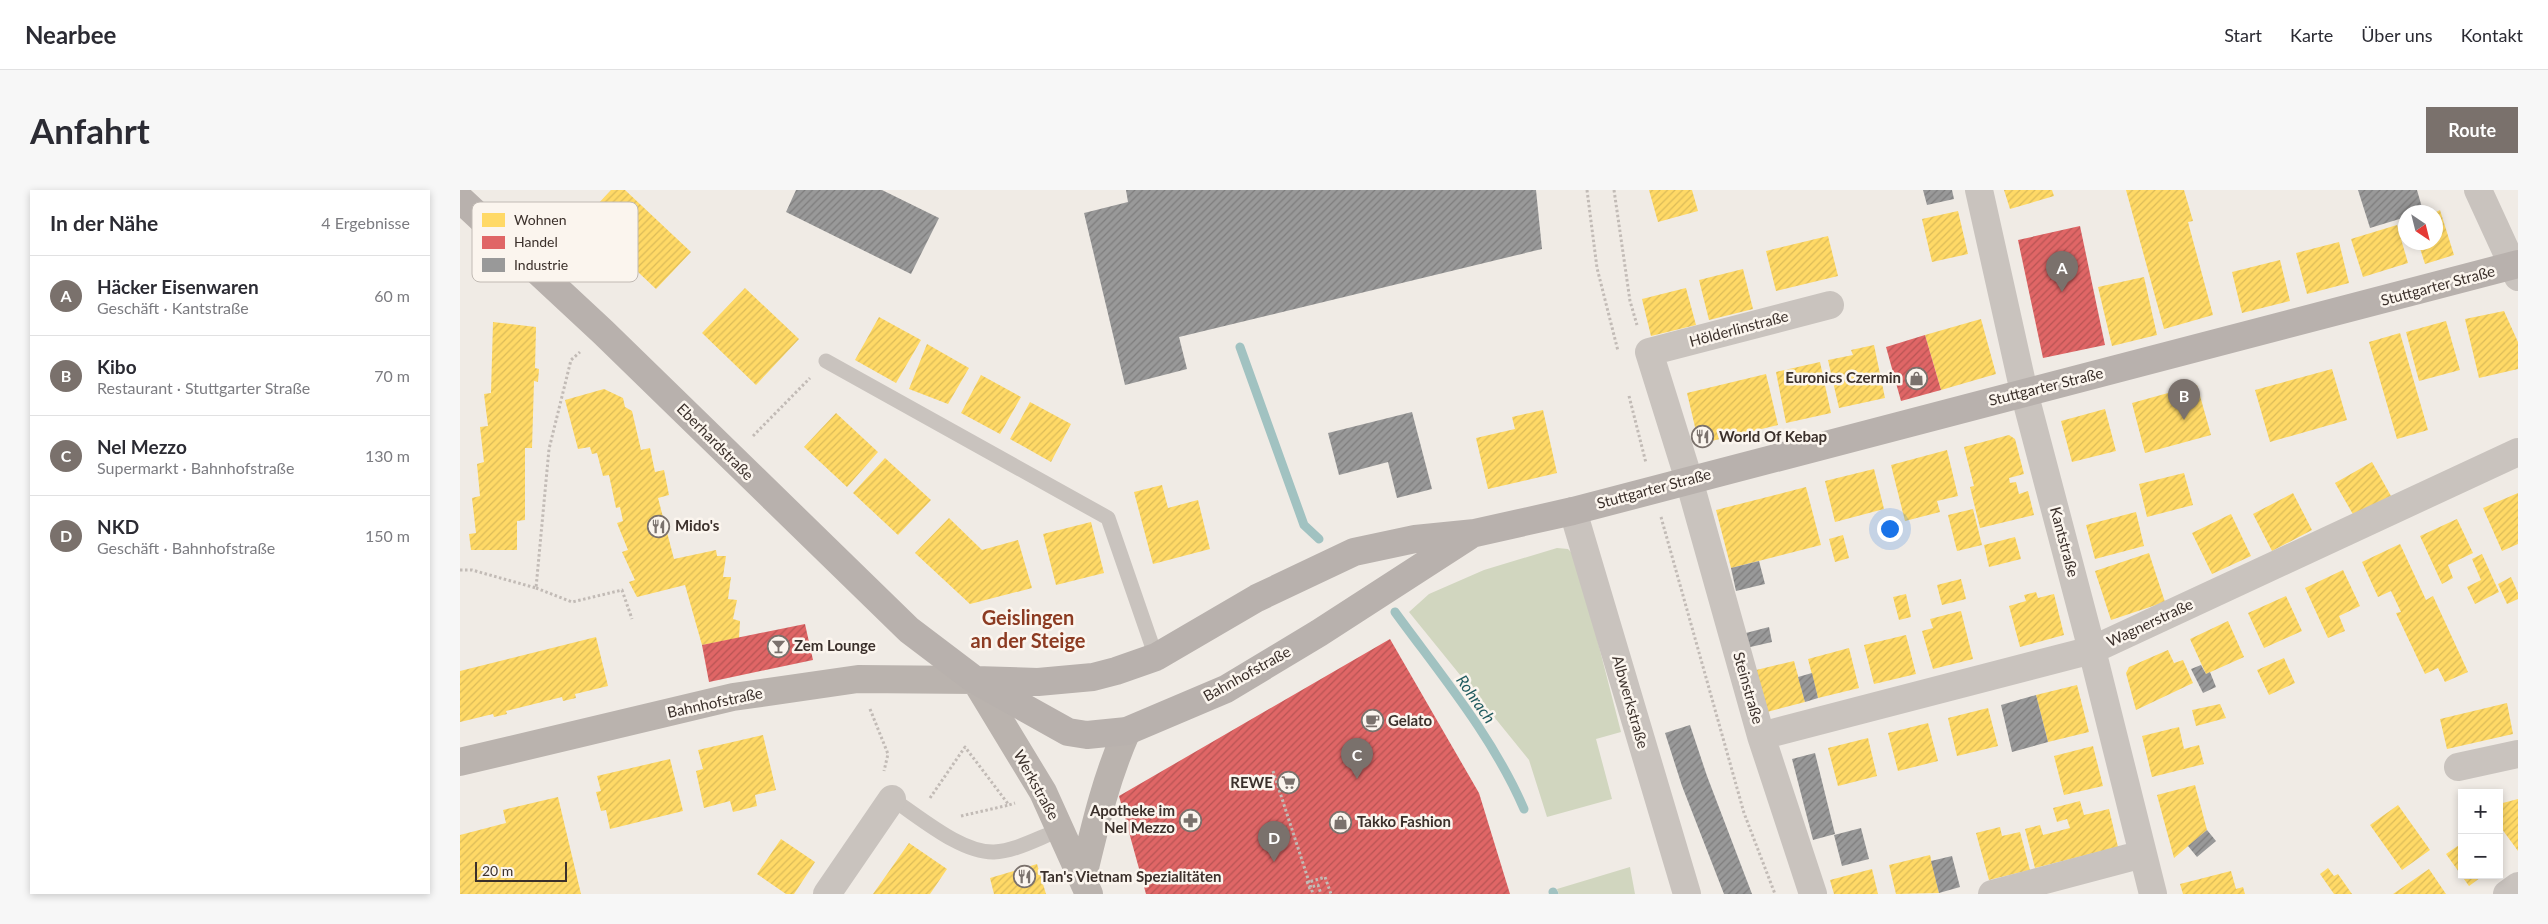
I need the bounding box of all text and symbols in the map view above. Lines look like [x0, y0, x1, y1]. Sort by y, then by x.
text: Nearbee [25, 20, 116, 49]
text: Start [2224, 24, 2262, 46]
text: Karte [2290, 24, 2333, 46]
text: Über uns [2361, 24, 2433, 46]
text: Kontakt [2461, 24, 2523, 46]
button: Route [2426, 107, 2518, 153]
text: Anfahrt [30, 109, 150, 151]
legend [472, 202, 638, 282]
north arrow [2398, 205, 2443, 250]
text: In der Nähe [50, 210, 158, 235]
text: Wohnen [514, 211, 566, 228]
text: 4 Ergebnisse [321, 213, 410, 232]
text: Handel [514, 233, 558, 250]
pin: A [2046, 251, 2078, 292]
text: Industrie [514, 256, 568, 273]
street label: Stuttgarter Straße [2379, 261, 2497, 309]
text: Häcker Eisenwaren [97, 275, 259, 298]
text: A [60, 286, 72, 305]
text: 60 m [374, 286, 410, 305]
text: Geschäft · Kantstraße [97, 298, 249, 317]
street label: Hölderlinstraße [1687, 306, 1790, 350]
text: Kibo [97, 355, 137, 378]
street label: Stuttgarter Straße [1987, 363, 2105, 409]
text: B [61, 366, 71, 385]
text: 70 m [374, 366, 410, 385]
shop icon: Euronics Czermin [1905, 366, 1929, 390]
place label: Euronics Czermin [1785, 368, 1901, 386]
text: Restaurant · Stuttgarter Straße [97, 378, 310, 397]
pin: B [2168, 379, 2200, 420]
street label: Eberhardstraße [674, 399, 758, 483]
restaurant icon: World Of Kebap [1691, 425, 1715, 449]
place label: World Of Kebap [1719, 427, 1827, 445]
text: Nel Mezzo [97, 435, 187, 458]
text: C [61, 446, 71, 465]
text: 130 m [365, 446, 410, 465]
text: Supermarkt · Bahnhofstraße [97, 458, 294, 477]
street label: Stuttgarter Straße [1595, 464, 1713, 512]
street label: Kantstraße [2047, 505, 2083, 579]
restaurant icon: Mido's [647, 514, 671, 538]
text: NKD [97, 515, 139, 538]
place label: Mido's [675, 516, 720, 534]
your location [1877, 516, 1903, 542]
text: D [60, 526, 72, 545]
text: 150 m [365, 526, 410, 545]
text: Geschäft · Bahnhofstraße [97, 538, 275, 557]
street label: Wagnerstraße [2104, 594, 2196, 650]
district label: Geislingen an der Steige [971, 605, 1086, 652]
bar icon: Zem Lounge [766, 634, 790, 658]
place label: Zem Lounge [794, 636, 876, 654]
street label: Bahnhofstraße [1200, 642, 1293, 705]
street label: Steinstraße [1730, 650, 1768, 726]
street label: Albwerkstraße [1609, 653, 1653, 750]
water label: Rohrach [1453, 671, 1500, 727]
street label: Bahnhofstraße [665, 683, 764, 721]
cafe icon: Gelato [1360, 709, 1384, 733]
place label: Gelato [1388, 711, 1433, 729]
pin: C [1341, 738, 1373, 779]
street label: Werkstraße [1010, 746, 1063, 823]
supermarket icon: REWE [1277, 771, 1301, 795]
place label: REWE [1230, 773, 1273, 791]
map controls [2458, 789, 2503, 879]
button: + [2458, 789, 2503, 834]
place label: Apotheke im Nel Mezzo [1089, 801, 1175, 836]
pharmacy icon: Apotheke im Nel Mezzo [1179, 808, 1203, 832]
shop icon: Takko Fashion [1329, 810, 1353, 834]
place label: Takko Fashion [1357, 812, 1451, 830]
pin: D [1258, 821, 1290, 862]
button: − [2458, 834, 2503, 879]
scale bar [475, 859, 568, 882]
text: 20 m [482, 862, 513, 879]
restaurant icon: Tan's Vietnam Spezialitäten [1012, 865, 1036, 889]
place label: Tan's Vietnam Spezialitäten [1040, 867, 1221, 885]

